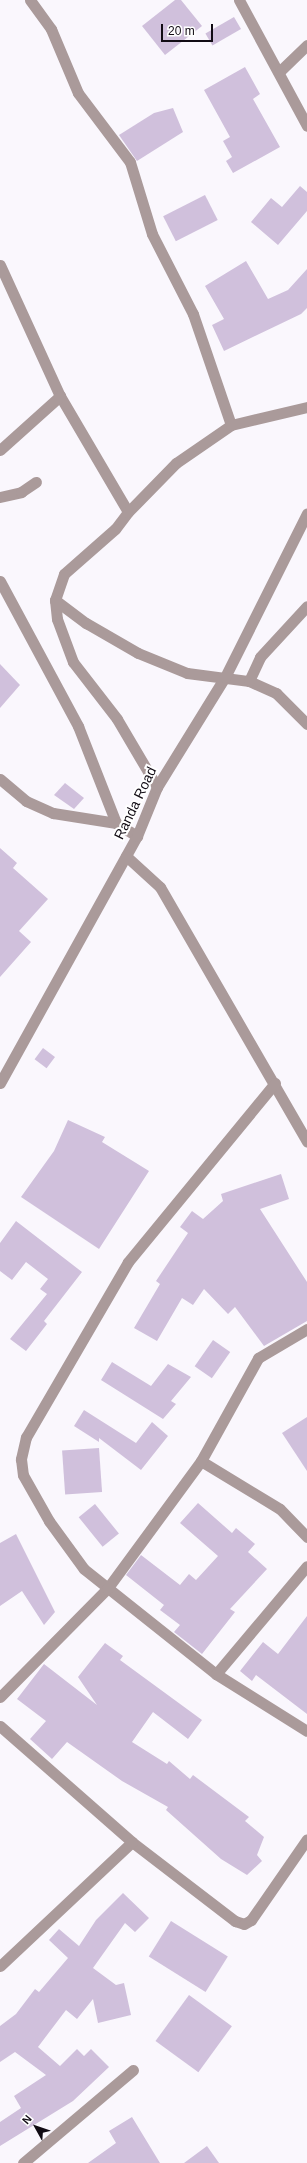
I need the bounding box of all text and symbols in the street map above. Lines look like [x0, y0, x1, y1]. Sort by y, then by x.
scale bar [163, 16, 215, 42]
text: 20 m [168, 24, 195, 38]
street label: Randa Road [110, 764, 160, 842]
north arrow [16, 2107, 56, 2147]
text: N [20, 2112, 34, 2126]

